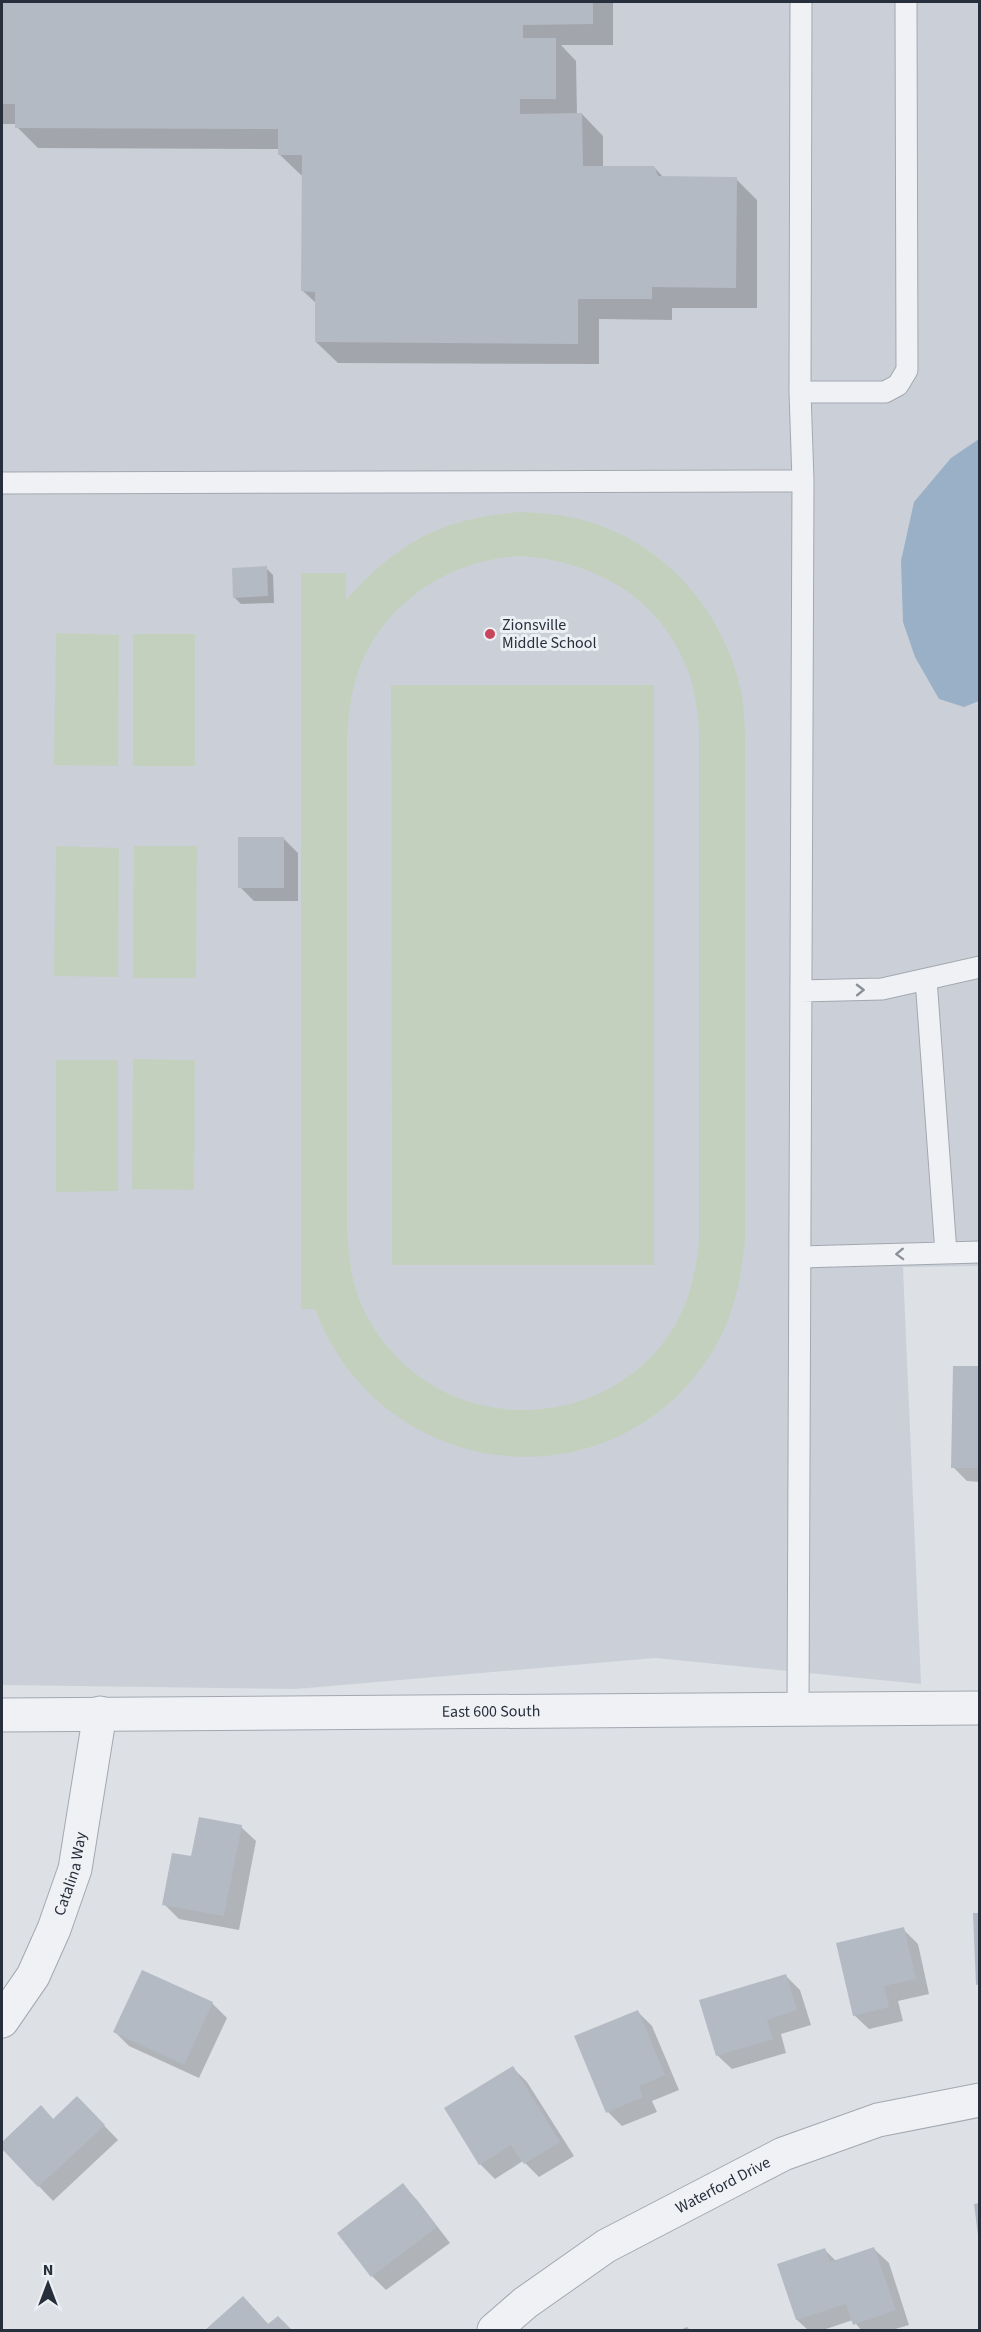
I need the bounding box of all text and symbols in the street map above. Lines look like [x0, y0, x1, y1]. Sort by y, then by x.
place label: Zionsville Middle School [502, 614, 597, 654]
marker: Zionsville Middle School [483, 627, 497, 641]
one-way arrow [855, 984, 864, 996]
one-way arrow [896, 1248, 905, 1260]
street label: East 600 South [442, 1700, 540, 1723]
street label: Catalina Way [49, 1830, 92, 1919]
street label: Waterford Drive [672, 2151, 774, 2219]
north arrow [18, 2254, 78, 2314]
text: N [43, 2259, 53, 2281]

